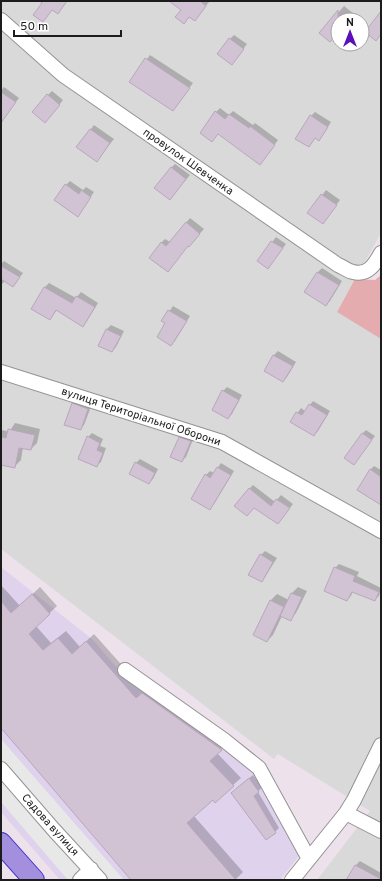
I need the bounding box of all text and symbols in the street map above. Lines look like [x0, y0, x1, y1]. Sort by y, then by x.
scale bar [14, 12, 121, 38]
north arrow [330, 12, 370, 52]
text: N [346, 16, 354, 30]
text: 50 m [20, 19, 48, 35]
street label: провулок Шевченка [140, 126, 236, 199]
street label: вулиця Територіальної Оборони [59, 385, 223, 449]
street label: Садова вулиця [18, 791, 82, 859]

